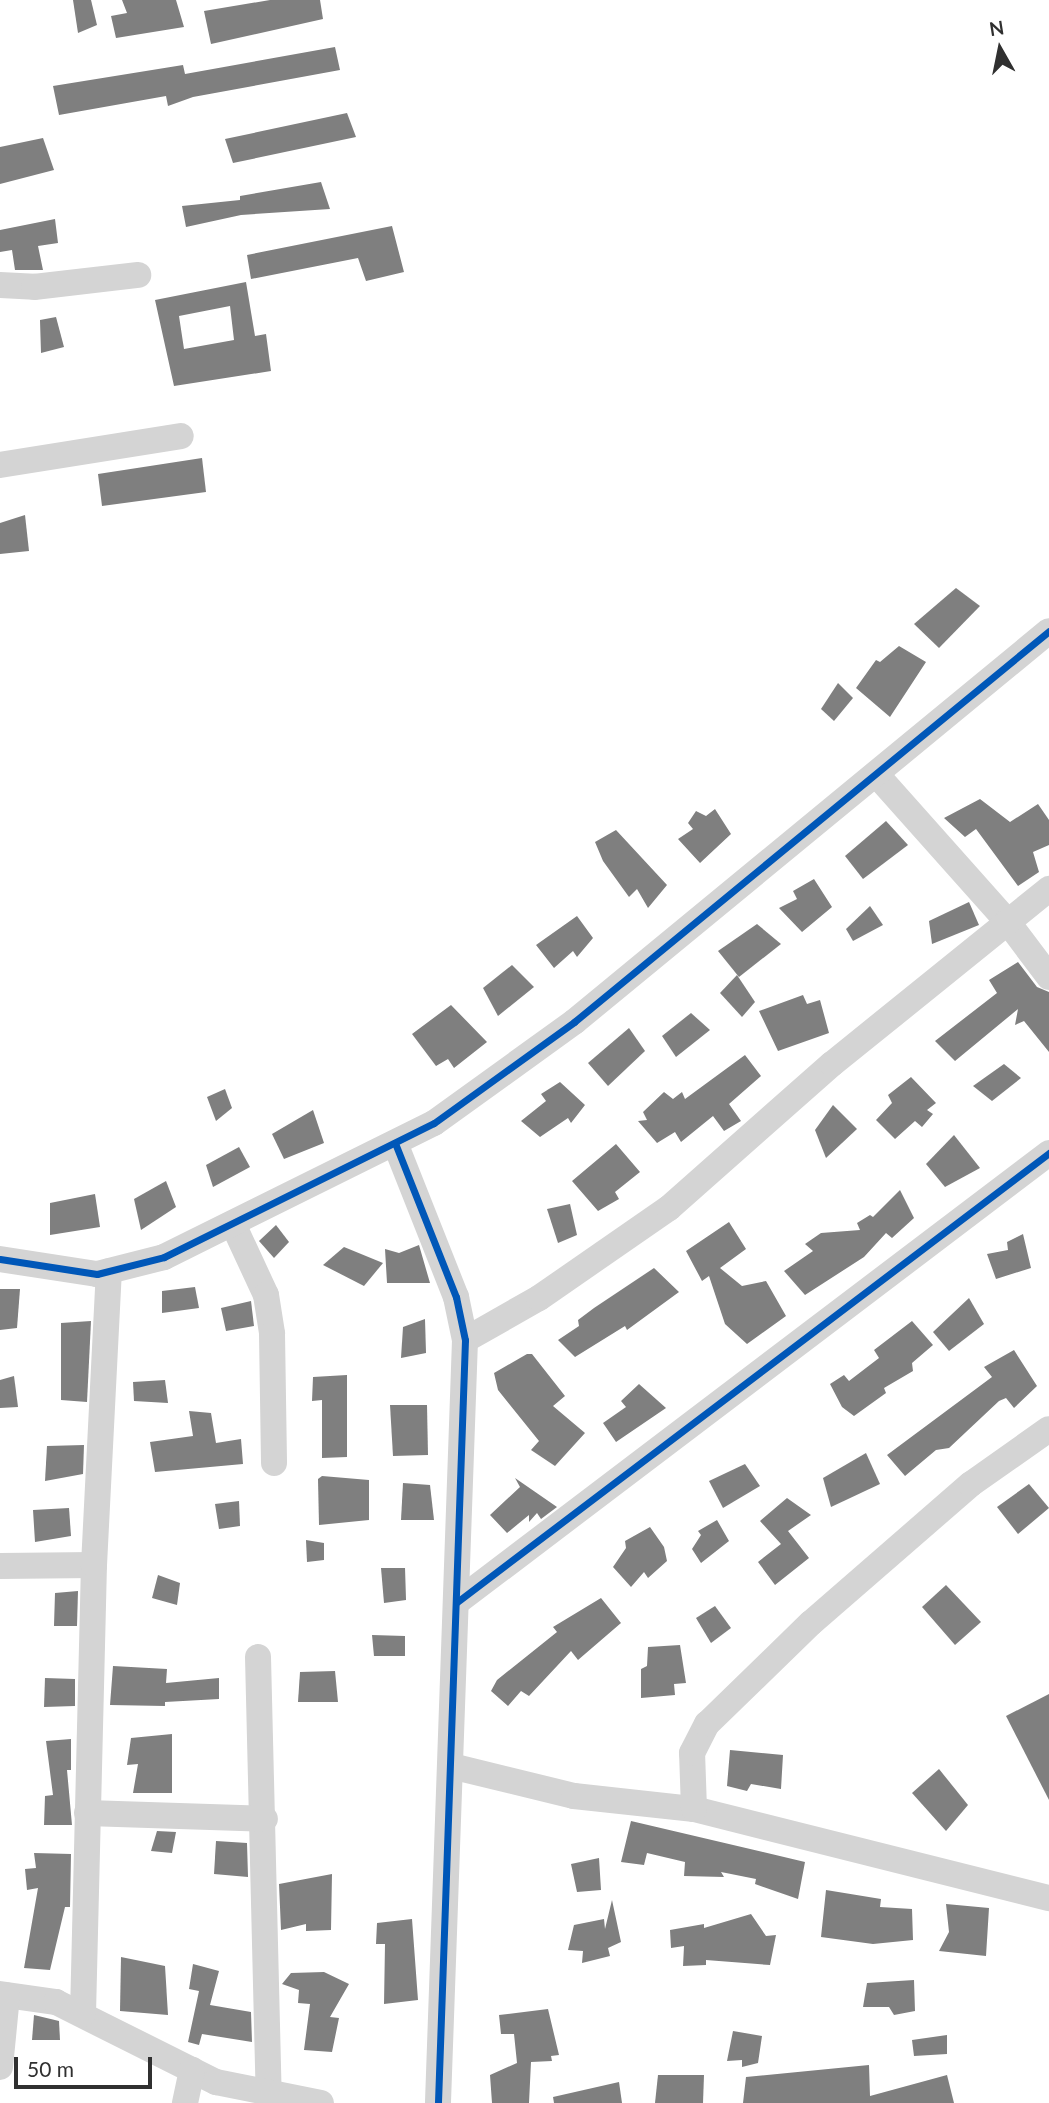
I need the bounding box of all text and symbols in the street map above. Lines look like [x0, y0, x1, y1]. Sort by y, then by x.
north arrow [965, 14, 1035, 84]
text: N [988, 15, 1006, 40]
scale bar [18, 2044, 156, 2088]
text: 50 m [27, 2056, 74, 2081]

